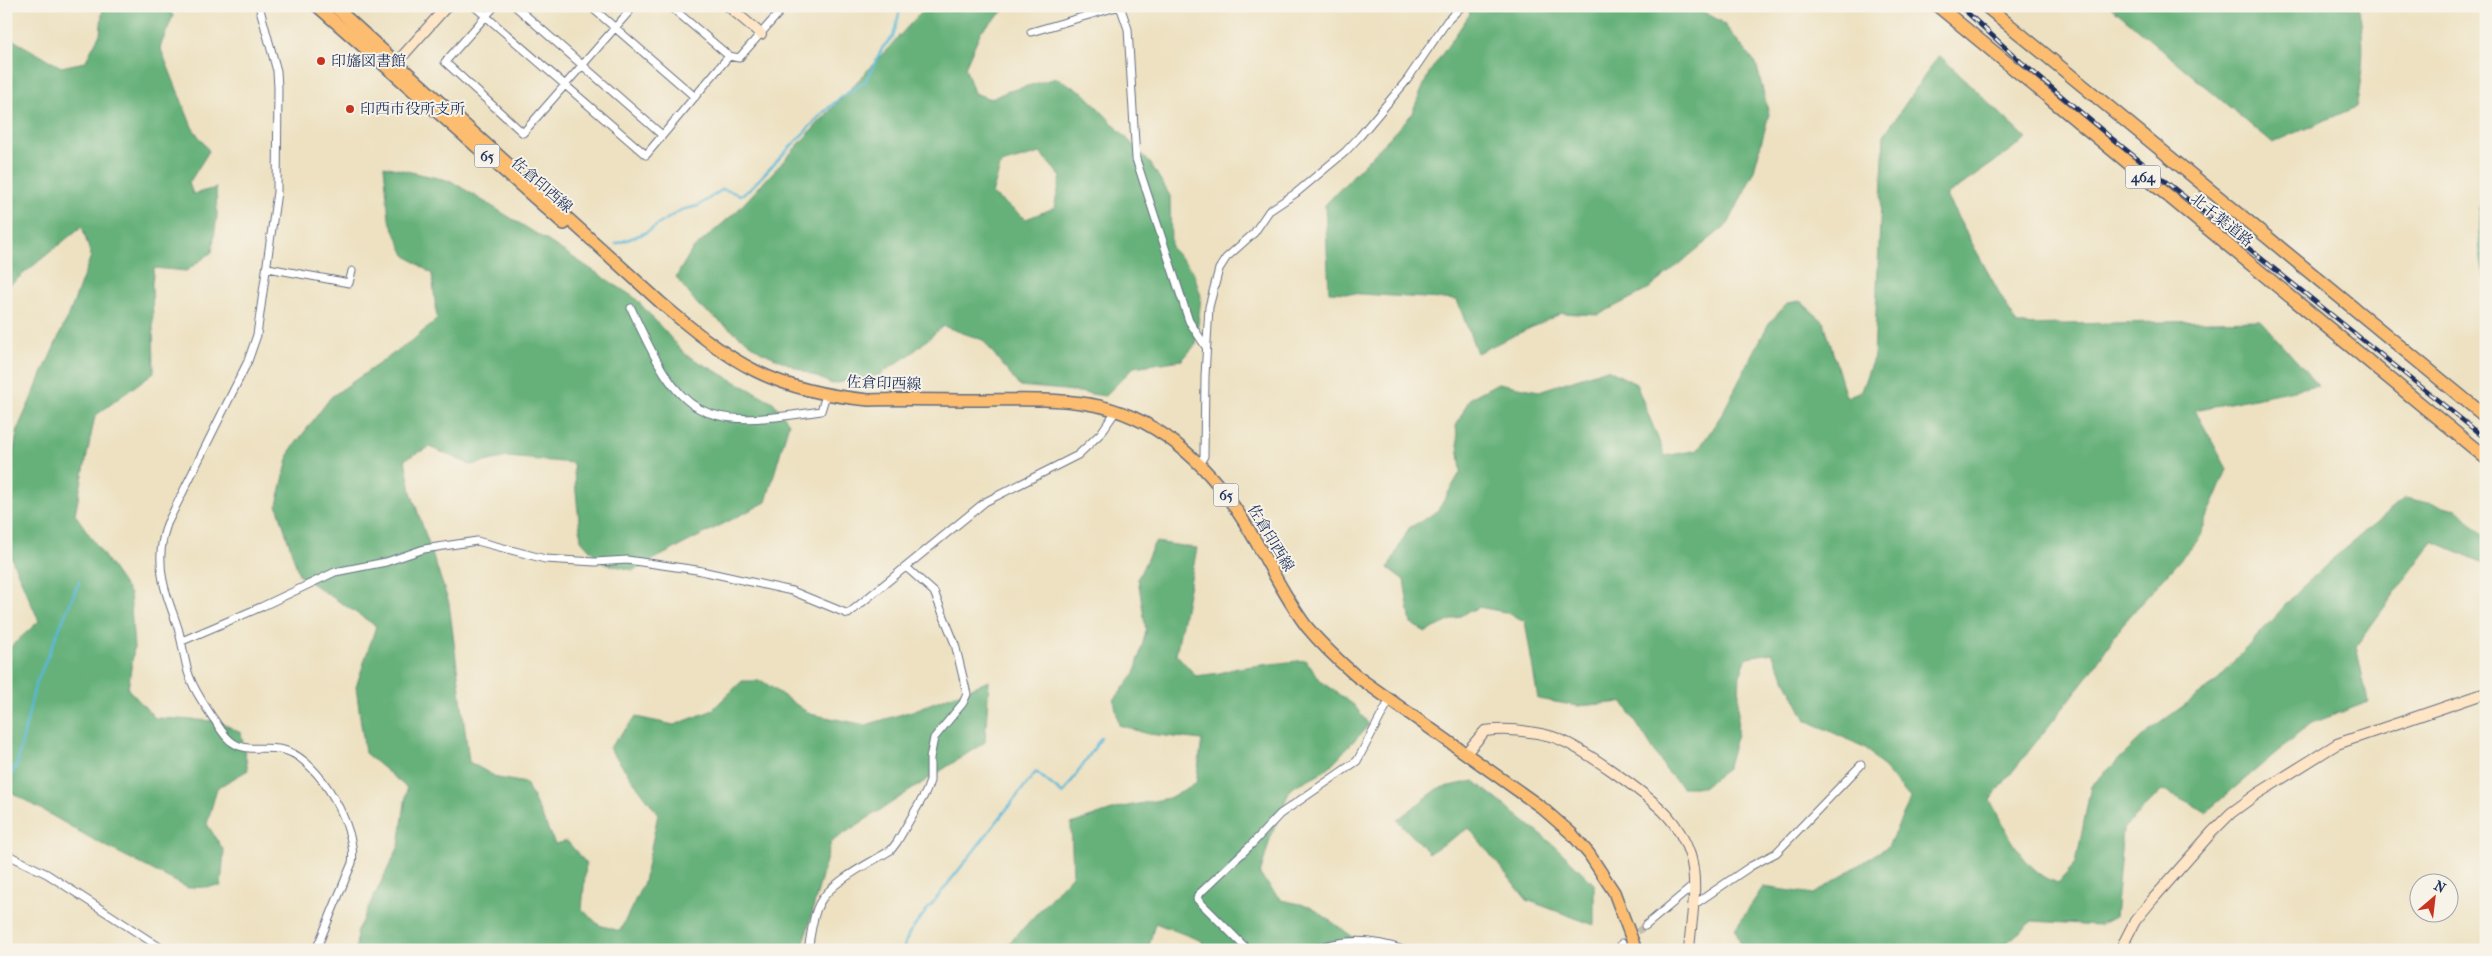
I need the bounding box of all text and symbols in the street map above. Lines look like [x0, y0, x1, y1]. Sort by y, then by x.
place label: 印旛図書館 [331, 52, 406, 70]
marker: 印旛図書館 [315, 55, 327, 67]
place label: 印西市役所支所 [360, 100, 465, 118]
marker: 印西市役所支所 [344, 103, 356, 115]
road number: 65 [474, 144, 500, 168]
street label: 佐倉印西線 [508, 154, 576, 216]
road number: 464 [2126, 166, 2160, 188]
street label: 北千葉道路 [2187, 189, 2257, 251]
street label: 佐倉印西線 [846, 373, 922, 393]
road number: 65 [1214, 484, 1238, 506]
street label: 佐倉印西線 [1244, 501, 1298, 575]
north arrow [2410, 874, 2460, 924]
text: N [2431, 877, 2449, 897]

